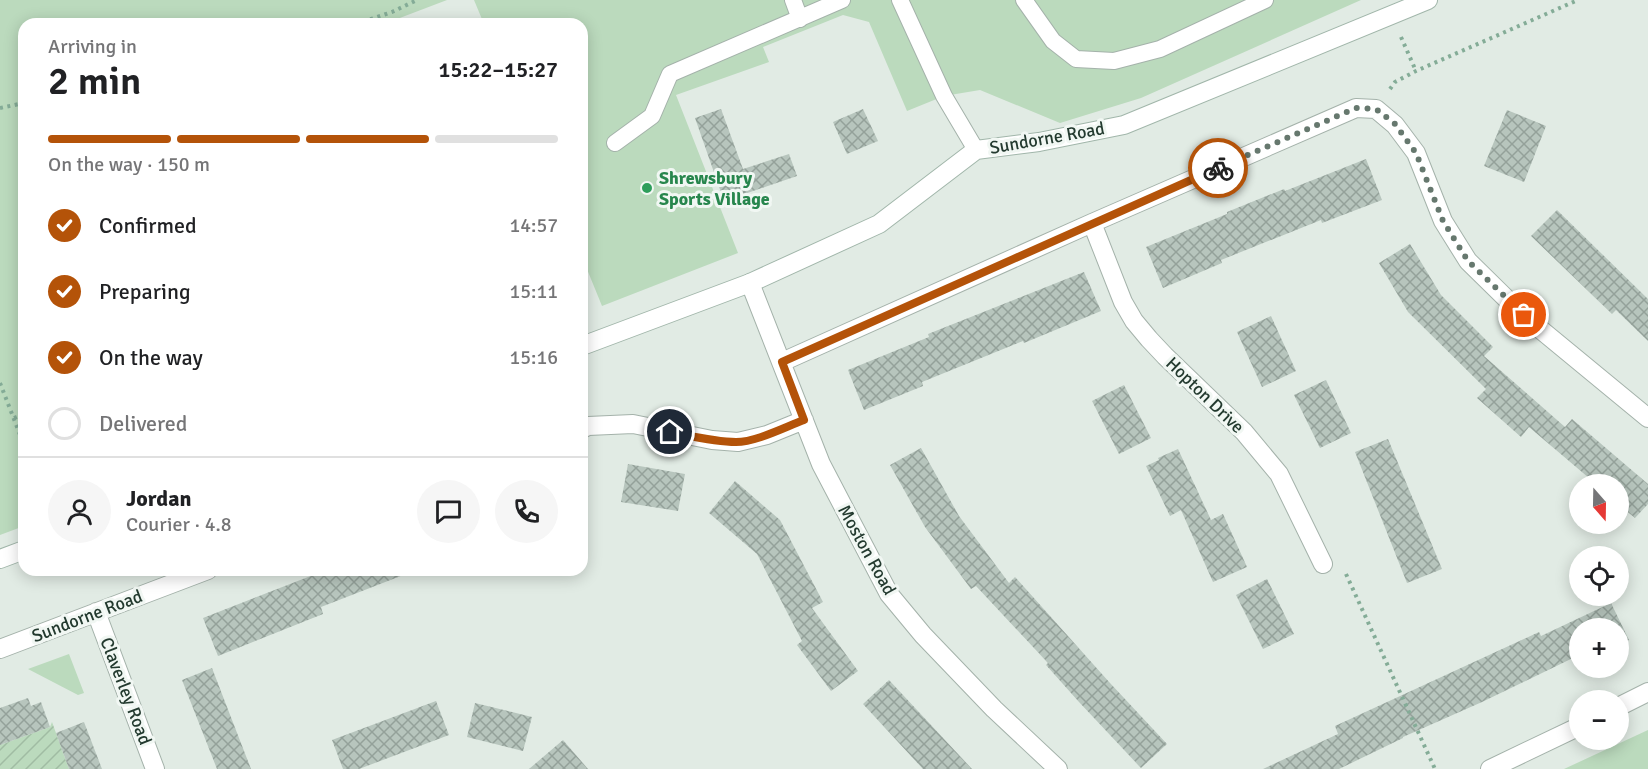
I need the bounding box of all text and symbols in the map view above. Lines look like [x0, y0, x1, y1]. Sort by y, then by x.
text: Arriving in [48, 34, 137, 59]
text: 15:22–15:27 [439, 56, 558, 83]
text: 2 min [48, 57, 141, 105]
street label: Sundorne Road [988, 117, 1106, 159]
courier [1188, 138, 1248, 198]
text: On the way · 150 m [48, 152, 210, 177]
icon: bike [1202, 152, 1235, 185]
place label: Shrewsbury Sports Village [659, 167, 770, 210]
marker: Shrewsbury Sports Village [640, 181, 654, 195]
icon: check [48, 209, 81, 242]
text: Confirmed [99, 212, 197, 239]
text: 14:57 [509, 213, 558, 238]
icon: check [48, 275, 81, 308]
text: Preparing [99, 278, 191, 305]
text: 15:11 [509, 279, 558, 304]
pin [1498, 289, 1549, 340]
icon: bag [1507, 298, 1540, 331]
icon: check [48, 341, 81, 374]
text: On the way [99, 344, 203, 371]
text: 15:16 [509, 345, 558, 370]
street label: Hopton Drive [1161, 352, 1249, 438]
pin [644, 406, 695, 457]
text: Delivered [99, 410, 187, 437]
icon: home [653, 415, 686, 448]
north arrow [1569, 474, 1629, 534]
map controls [1569, 474, 1629, 750]
button: person [48, 480, 111, 543]
button: chat [417, 480, 480, 543]
button: phone [495, 480, 558, 543]
text: Jordan [126, 485, 192, 512]
street label: Moston Road [833, 501, 901, 599]
text: Courier · 4.8 [126, 512, 232, 537]
button: locate [1569, 546, 1629, 606]
street label: Sundorne Road [29, 585, 145, 647]
button: + [1569, 618, 1629, 678]
street label: Claverley Road [95, 634, 157, 748]
button: − [1569, 690, 1629, 750]

